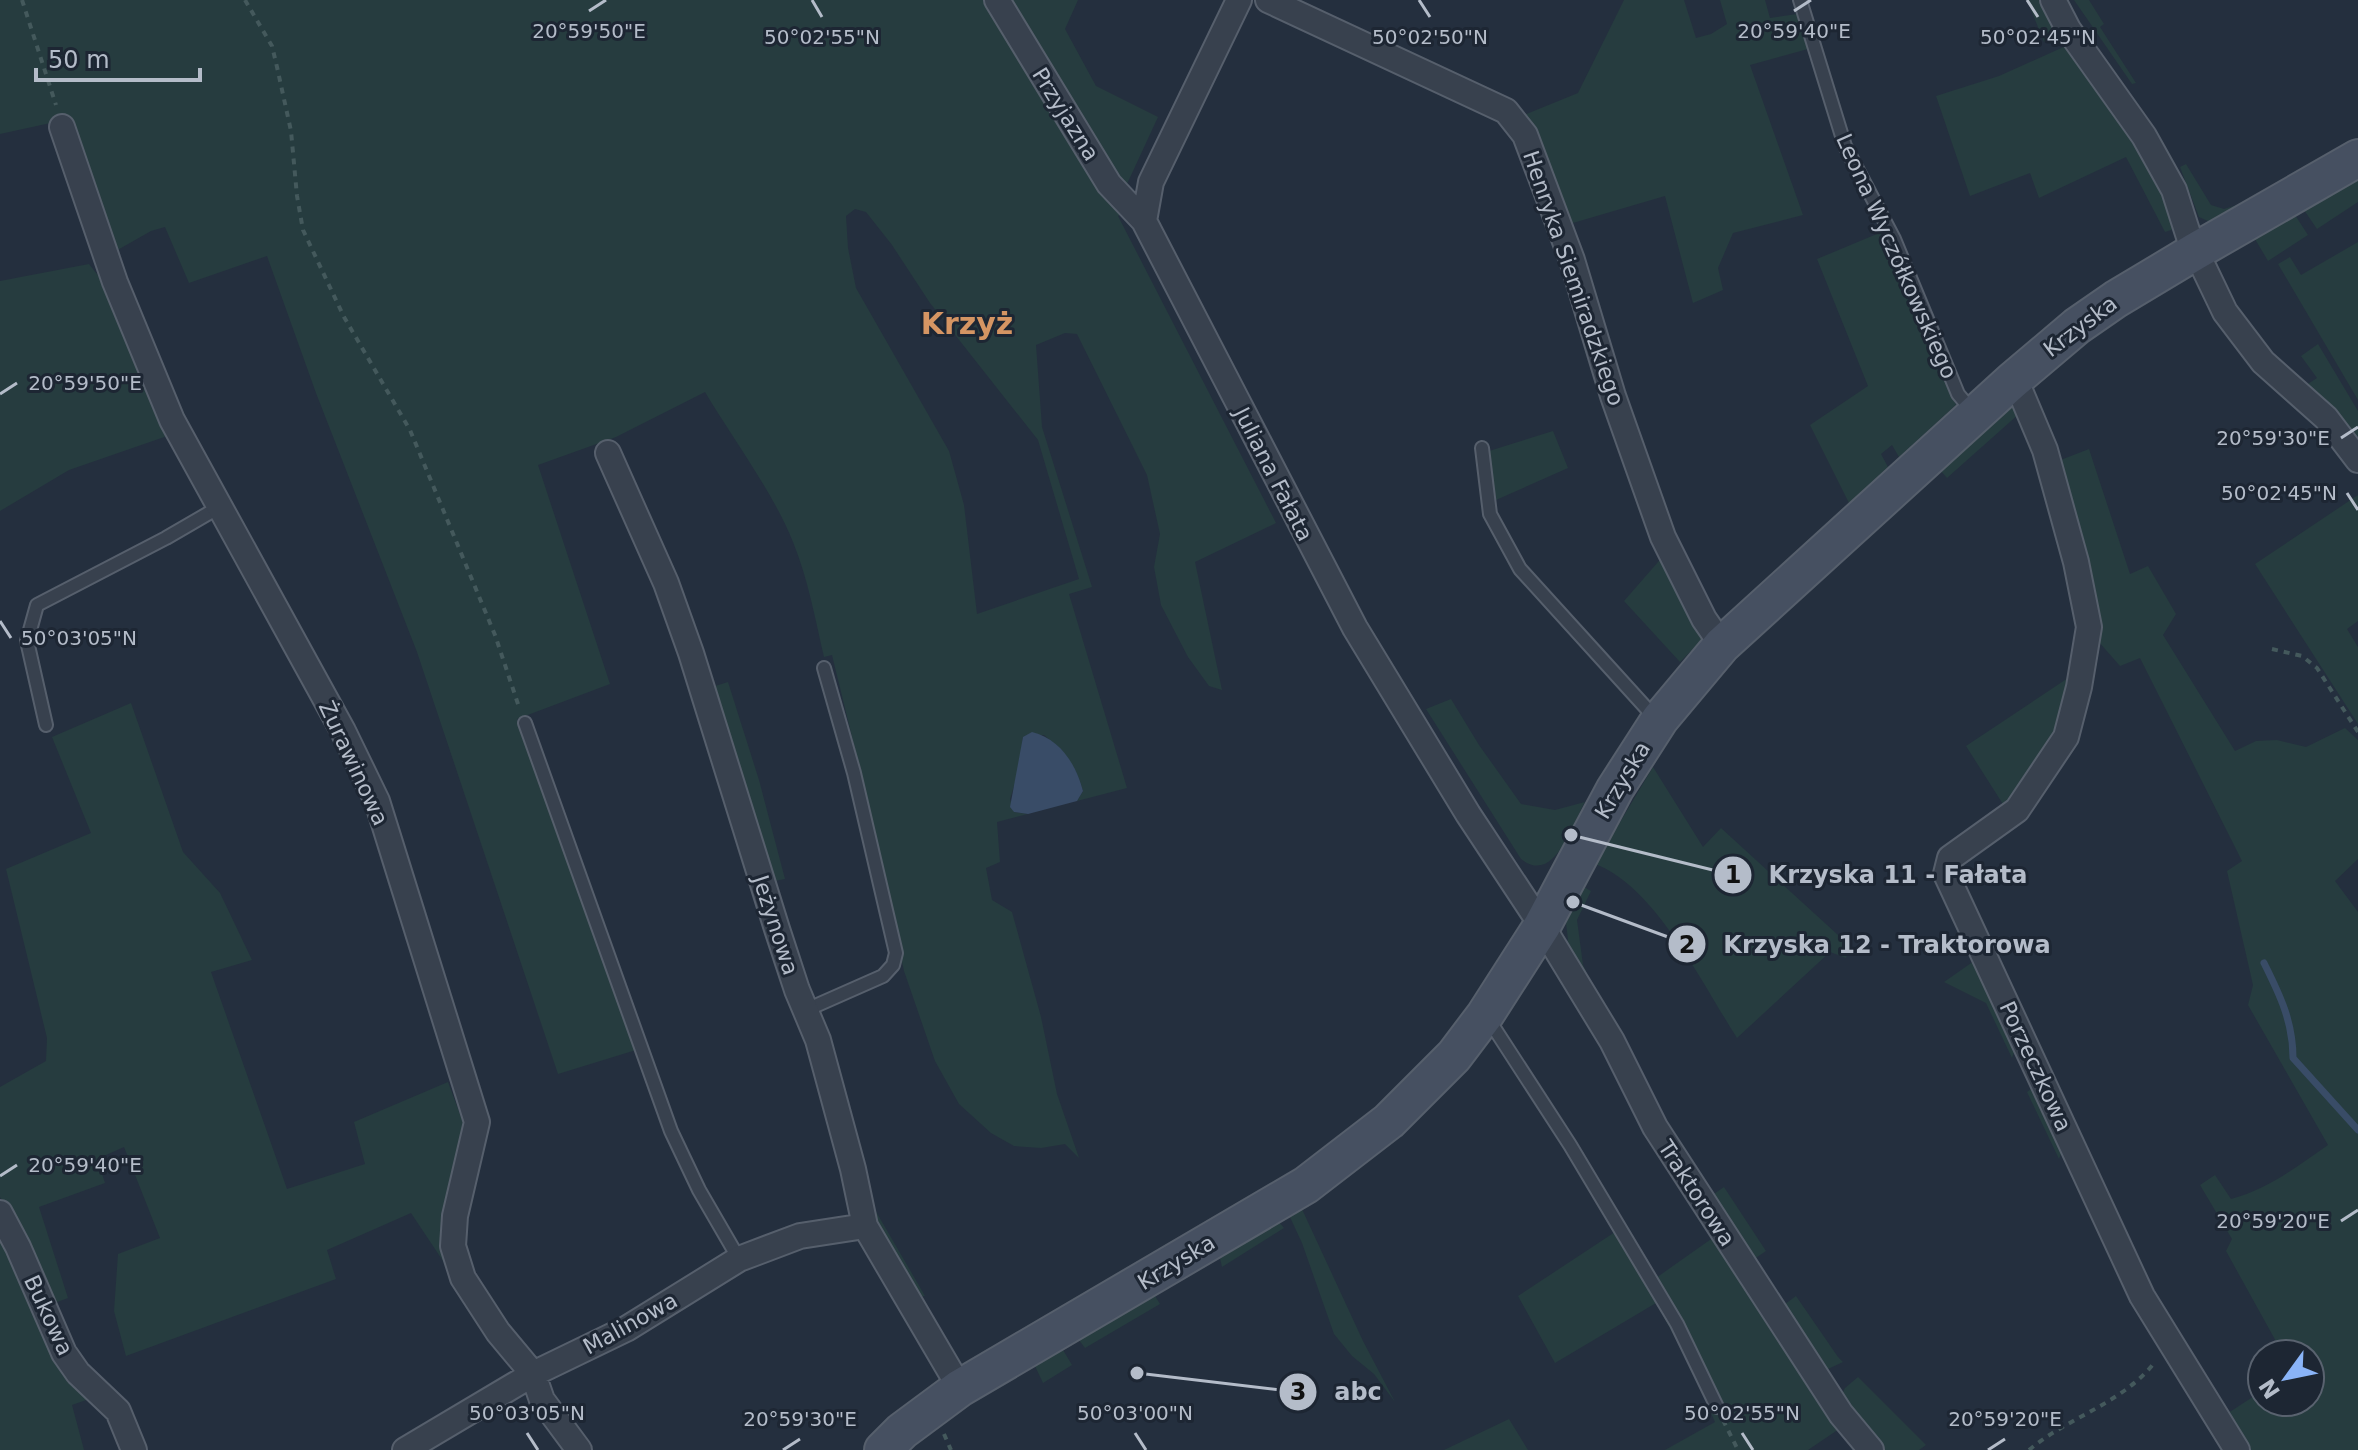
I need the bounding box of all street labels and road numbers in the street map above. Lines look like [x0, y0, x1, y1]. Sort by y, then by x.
street label: Przyjazna [1027, 63, 1104, 165]
street label: Leona Wyczółkowskiego [1831, 130, 1962, 383]
street label: Henryka Siemiradzkiego [1518, 147, 1629, 409]
street label: Krzyska [2039, 291, 2122, 362]
street label: Juliana Fałata [1228, 401, 1318, 545]
street label: Żurawinowa [314, 697, 393, 829]
street label: Krzyska [1590, 737, 1655, 823]
street label: Jeżynowa [747, 870, 803, 978]
street label: Porzeczkowa [1995, 997, 2077, 1135]
street label: Traktorowa [1653, 1135, 1740, 1251]
street label: Krzyska [1133, 1230, 1219, 1295]
street label: Bukowa [19, 1271, 78, 1359]
street label: Malinowa [579, 1287, 682, 1359]

